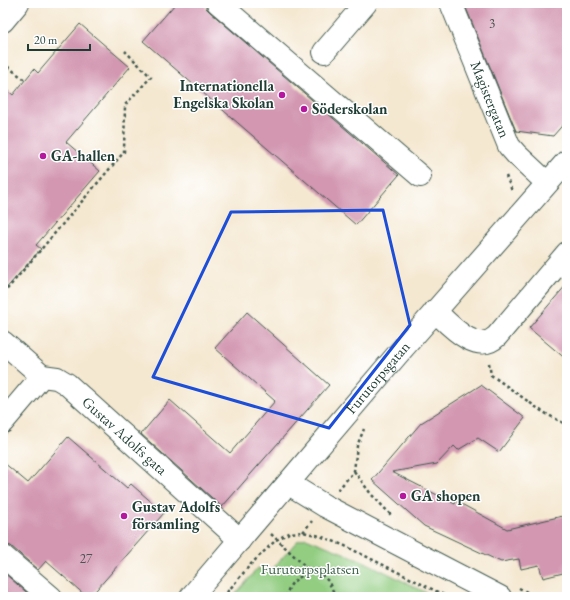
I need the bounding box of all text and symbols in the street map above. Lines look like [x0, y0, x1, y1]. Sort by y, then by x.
house number: 3 [489, 15, 495, 32]
scale bar [28, 26, 90, 52]
text: 20 m [34, 32, 58, 48]
street label: Magistergatan [467, 58, 515, 140]
place label: Internationella Engelska Skolan [173, 76, 275, 112]
marker: Internationella Engelska Skolan [277, 90, 287, 100]
place label: Söderskolan [312, 99, 388, 118]
marker: Söderskolan [299, 104, 309, 114]
place label: GA-hallen [51, 146, 116, 165]
marker: GA-hallen [38, 151, 48, 161]
street label: Furutorpsgatan [341, 337, 414, 418]
street label: Gustav Adolfs gata [78, 392, 171, 479]
place label: GA shopen [411, 486, 481, 505]
marker: GA shopen [398, 491, 408, 501]
place label: Gustav Adolfs församling [132, 497, 220, 533]
marker: Gustav Adolfs församling [119, 511, 129, 521]
house number: 27 [80, 550, 93, 567]
park label: Furutorpsplatsen [261, 559, 359, 578]

